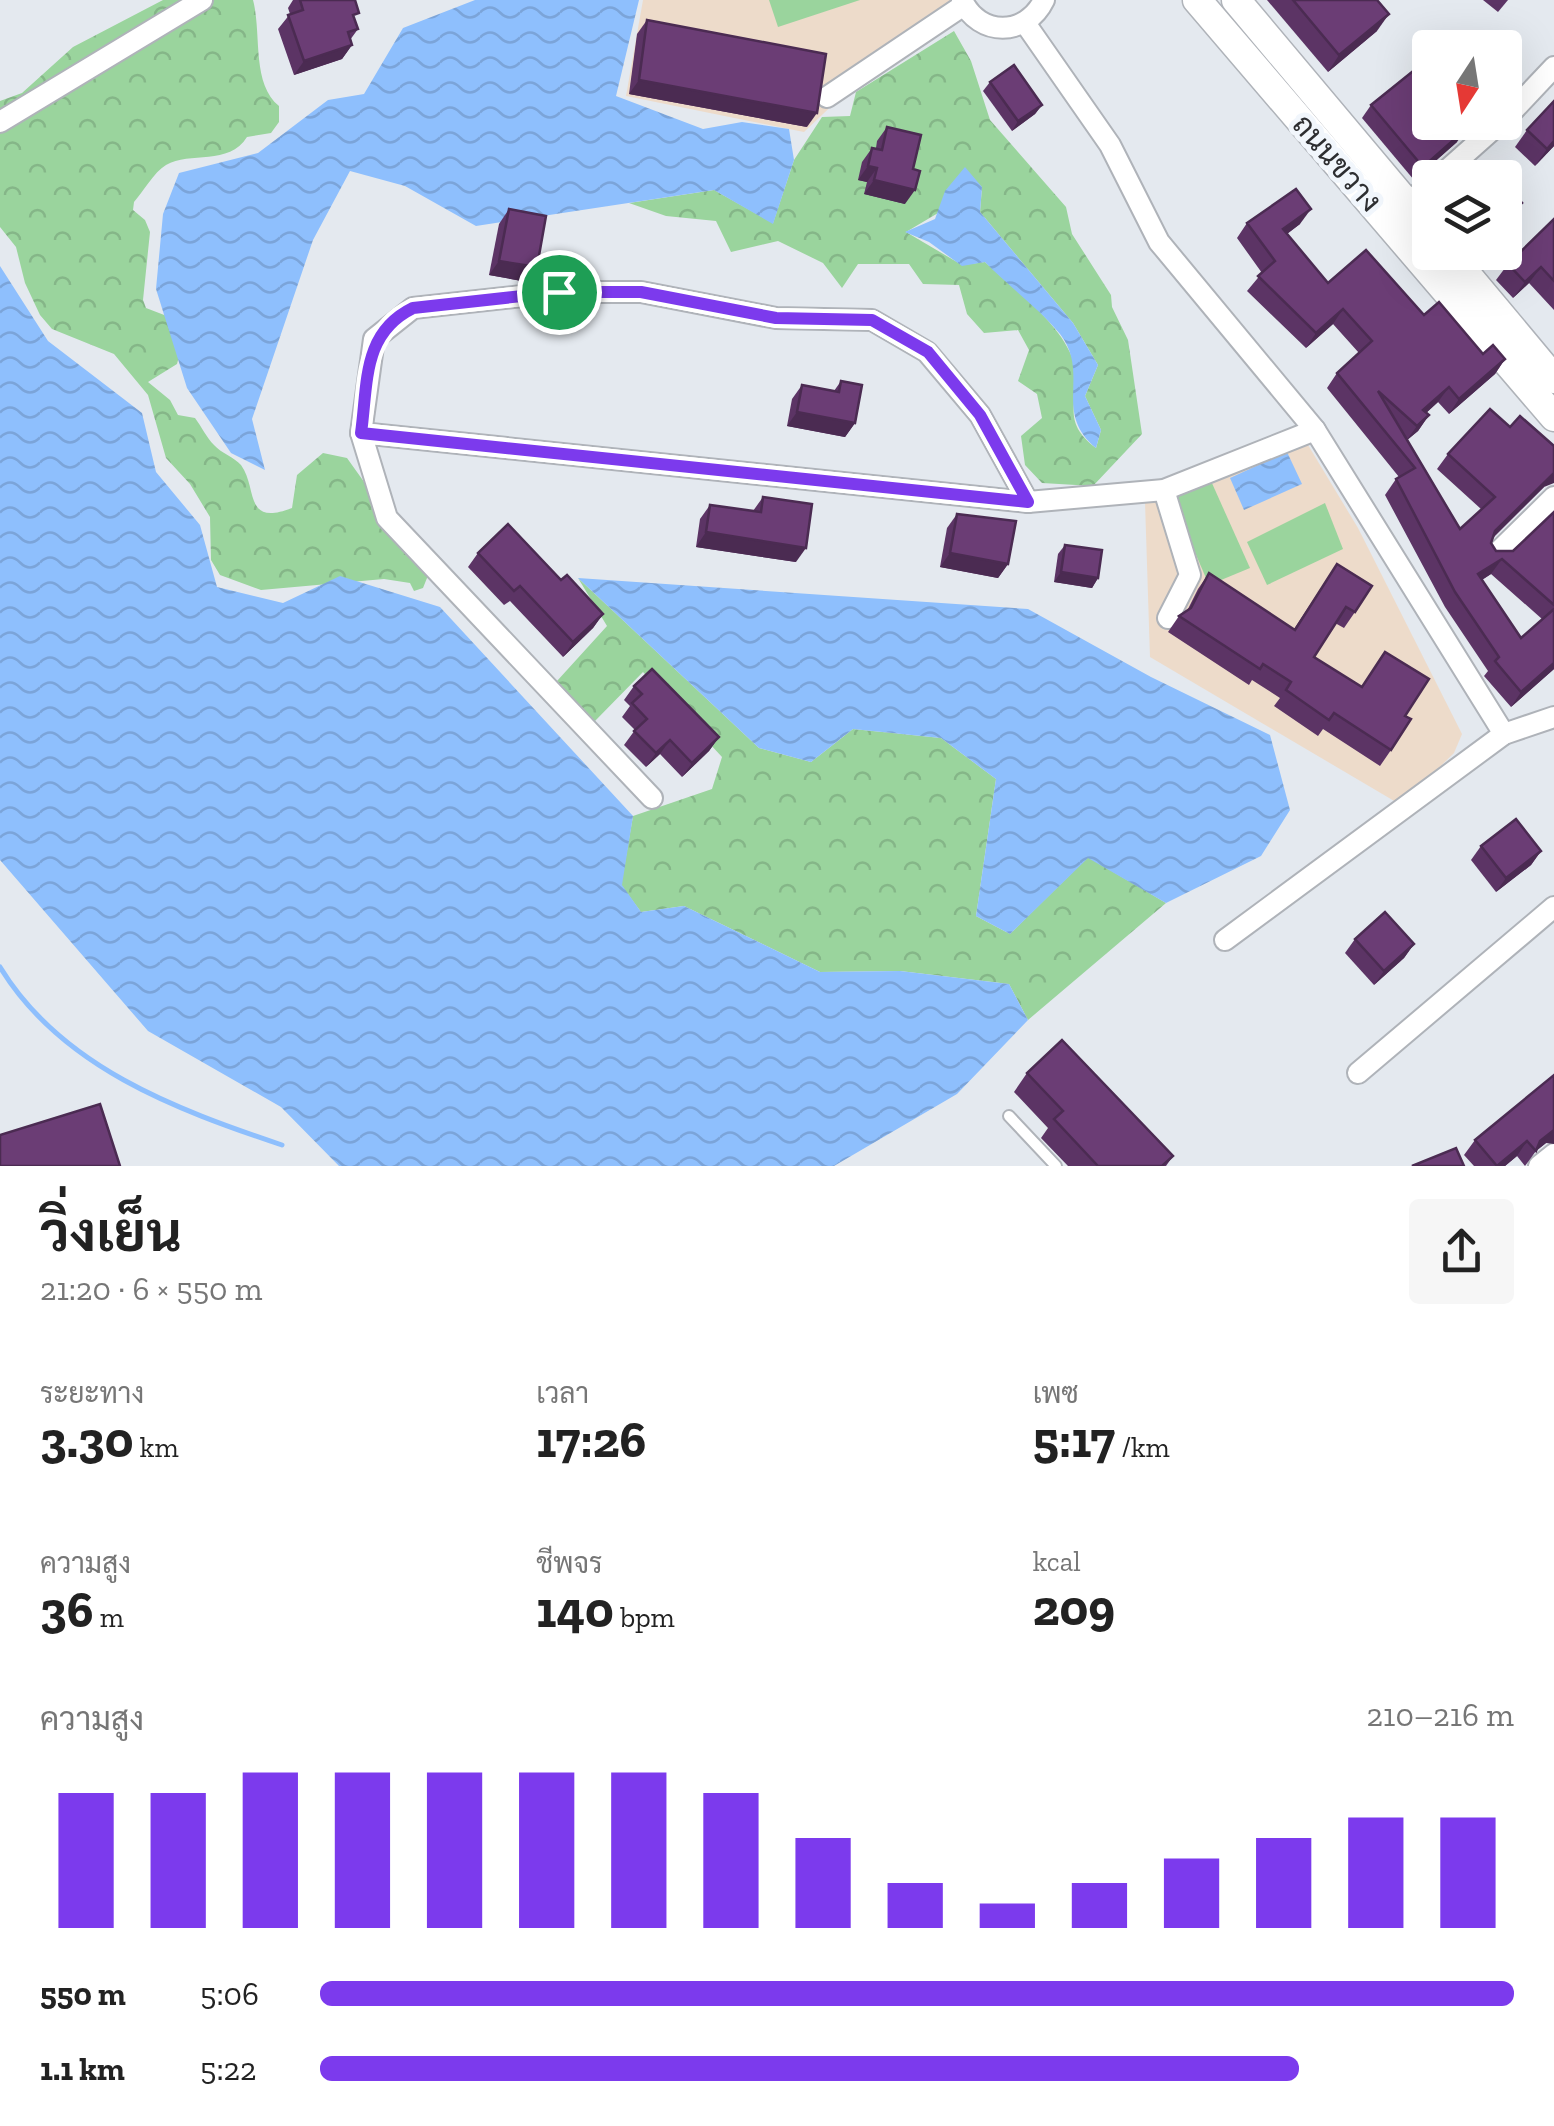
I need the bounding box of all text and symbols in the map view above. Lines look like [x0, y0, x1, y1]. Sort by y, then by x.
north arrow [1412, 30, 1522, 140]
map controls [1412, 30, 1522, 270]
street label: ถนนขวาง [1285, 107, 1389, 219]
button: layers [1412, 160, 1522, 270]
pin [517, 250, 602, 335]
icon: arrive [532, 265, 587, 320]
text: วิ่งเย็น [40, 1199, 182, 1265]
button: share [1409, 1199, 1514, 1304]
text: 21:20 · 6 × 550 m [40, 1270, 262, 1308]
text: ระยะทาง [40, 1377, 144, 1410]
text: เวลา [536, 1377, 589, 1410]
text: เพซ [1033, 1377, 1079, 1410]
text: 3.30 [40, 1410, 134, 1470]
text: 17:26 [536, 1410, 646, 1470]
text: 5:17 [1033, 1410, 1115, 1470]
text: km [134, 1431, 179, 1464]
text: /km [1115, 1431, 1170, 1464]
text: kcal [1033, 1545, 1081, 1578]
text: ความสูง [40, 1547, 131, 1580]
text: ชีพจร [536, 1547, 603, 1580]
text: 209 [1033, 1578, 1115, 1638]
text: 36 [40, 1580, 93, 1640]
text: 140 [536, 1580, 614, 1640]
text: m [93, 1601, 124, 1634]
text: bpm [614, 1601, 675, 1634]
text: 210–216 m [1367, 1696, 1514, 1734]
text: ความสูง [40, 1700, 144, 1738]
text: 550 m [40, 1975, 126, 2013]
text: 5:06 [200, 1975, 259, 2013]
text: 1.1 km [40, 2050, 125, 2088]
text: 5:22 [200, 2050, 257, 2088]

